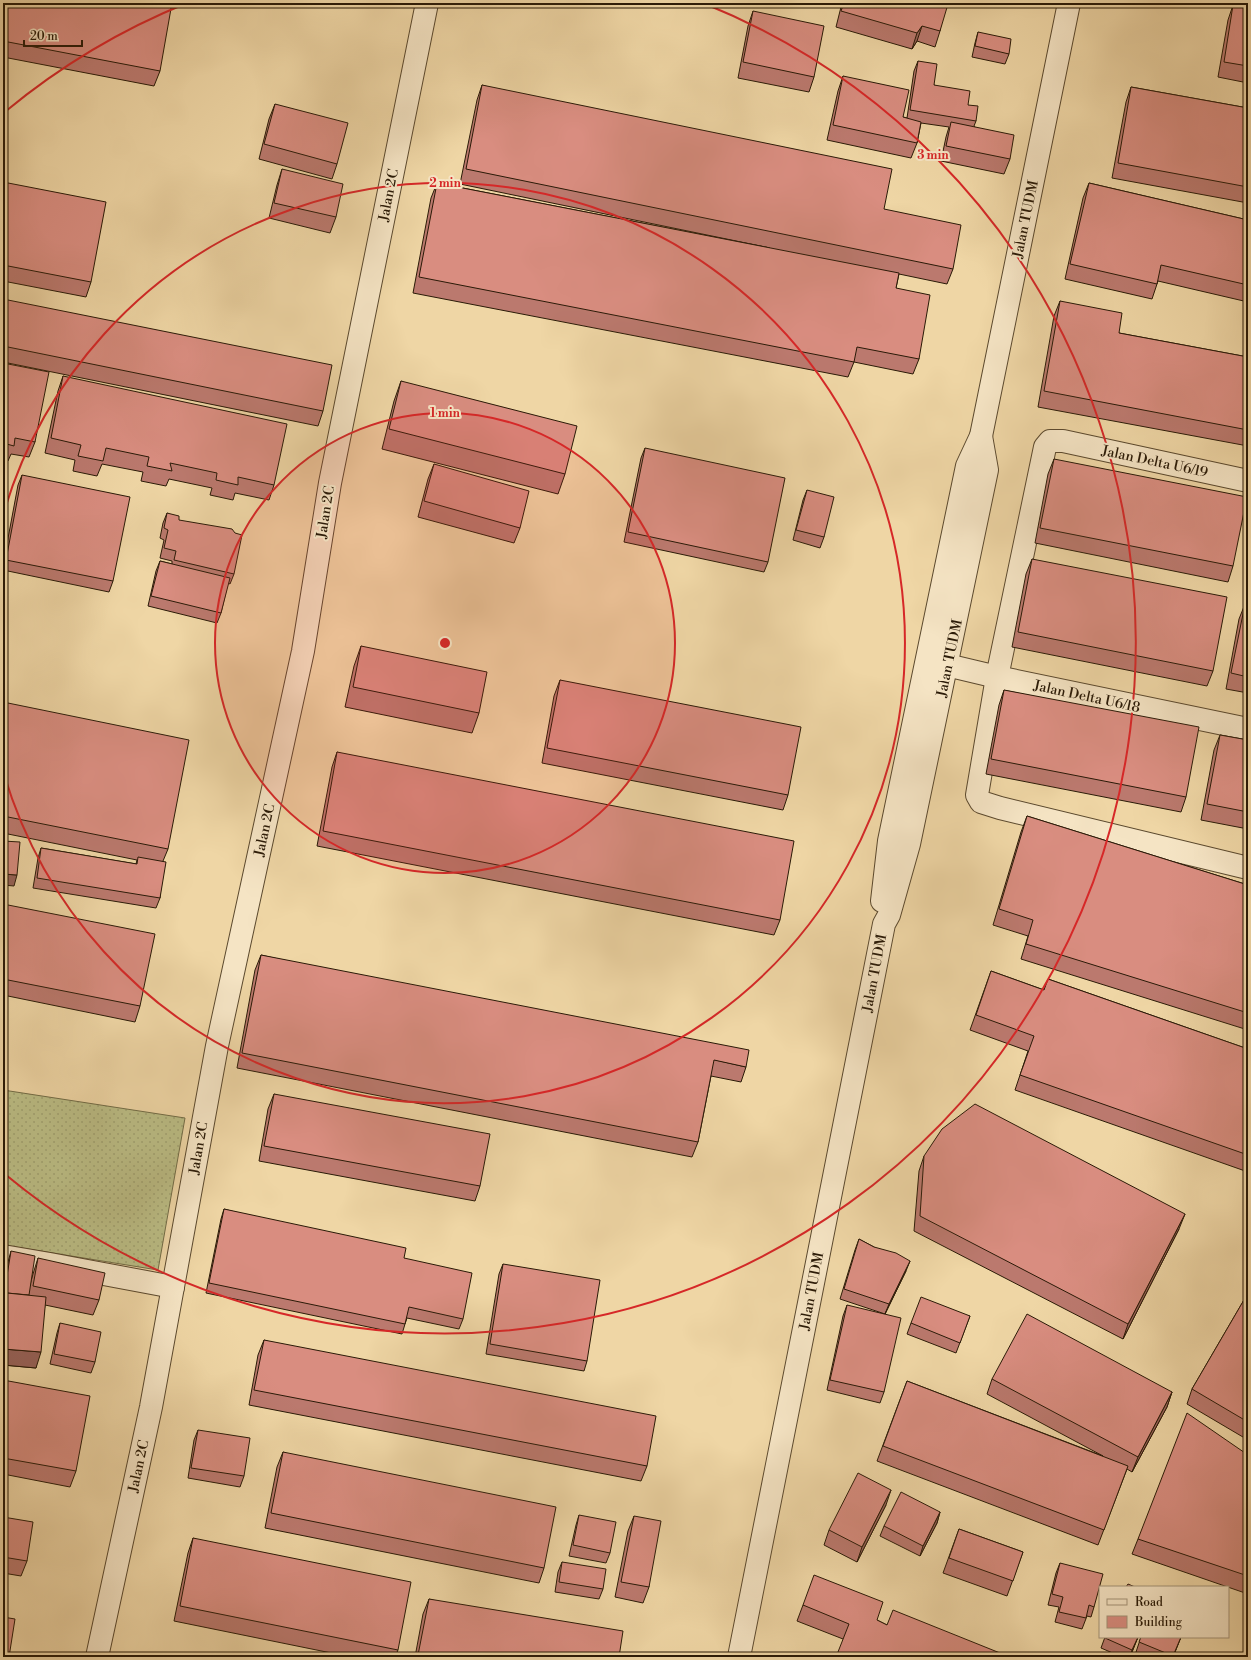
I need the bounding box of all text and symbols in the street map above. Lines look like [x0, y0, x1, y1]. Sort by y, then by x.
scale bar [24, 22, 82, 48]
text: 20 m [30, 29, 58, 44]
text: 3 min [917, 148, 949, 163]
street label: Jalan 2C [375, 167, 403, 224]
text: 2 min [429, 176, 461, 191]
street label: Jalan TUDM [1009, 178, 1043, 261]
text: 1 min [430, 406, 461, 421]
street label: Jalan Delta U6/19 [1099, 442, 1210, 482]
street label: Jalan 2C [313, 485, 339, 541]
street label: Jalan TUDM [933, 617, 967, 700]
centre of rings [438, 636, 452, 650]
street label: Jalan Delta U6/18 [1031, 677, 1142, 717]
street label: Jalan 2C [250, 802, 279, 859]
street label: Jalan TUDM [858, 932, 891, 1015]
street label: Jalan 2C [185, 1120, 212, 1177]
street label: Jalan TUDM [795, 1250, 828, 1333]
street label: Jalan 2C [124, 1438, 153, 1495]
legend [1099, 1586, 1229, 1638]
text: Road [1135, 1595, 1163, 1610]
text: Building [1134, 1615, 1183, 1630]

